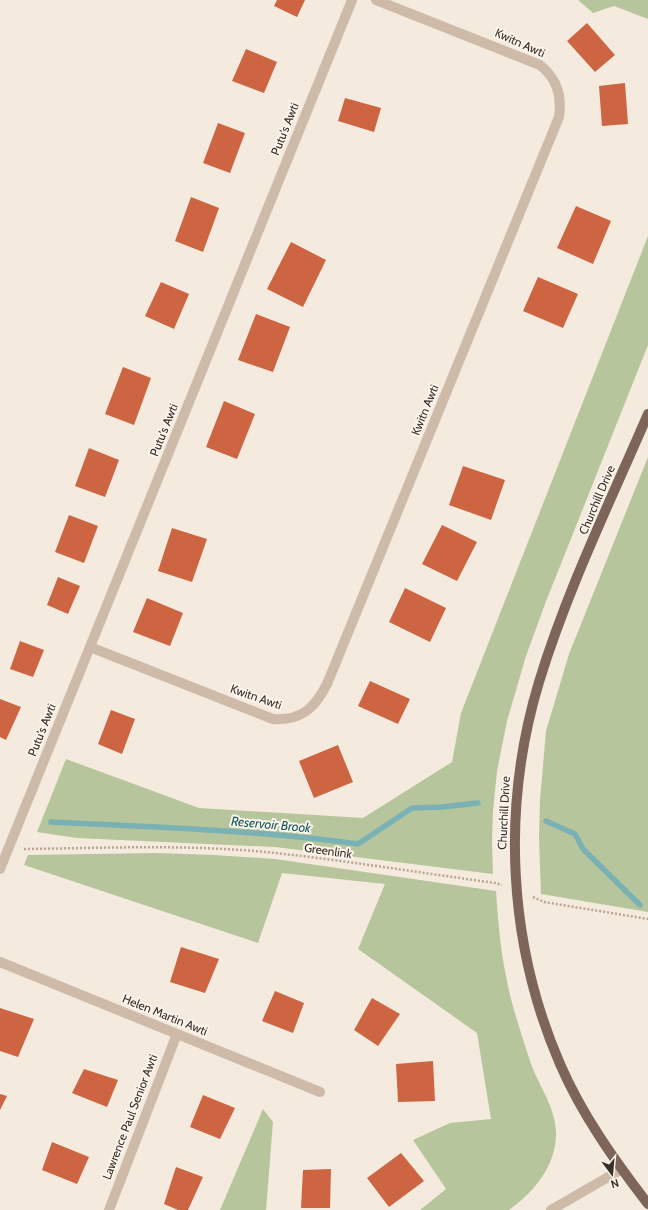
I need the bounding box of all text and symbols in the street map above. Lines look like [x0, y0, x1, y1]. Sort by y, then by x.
street label: Kwitn Awti [493, 25, 548, 60]
street label: Putu's Awti [267, 100, 302, 157]
street label: Kwitn Awti [408, 382, 441, 437]
street label: Putu's Awti [146, 401, 181, 458]
street label: Churchill Drive [575, 463, 618, 537]
street label: Kwitn Awti [229, 681, 284, 712]
street label: Putu's Awti [24, 701, 59, 758]
street label: Churchill Drive [494, 776, 513, 850]
water label: Reservoir Brook [230, 813, 312, 835]
street label: Greenlink [303, 840, 354, 861]
street label: Helen Martin Awti [120, 991, 210, 1038]
street label: Lawrence Paul Senior Awti [99, 1052, 160, 1182]
north arrow [592, 1154, 632, 1194]
text: N [609, 1176, 620, 1191]

